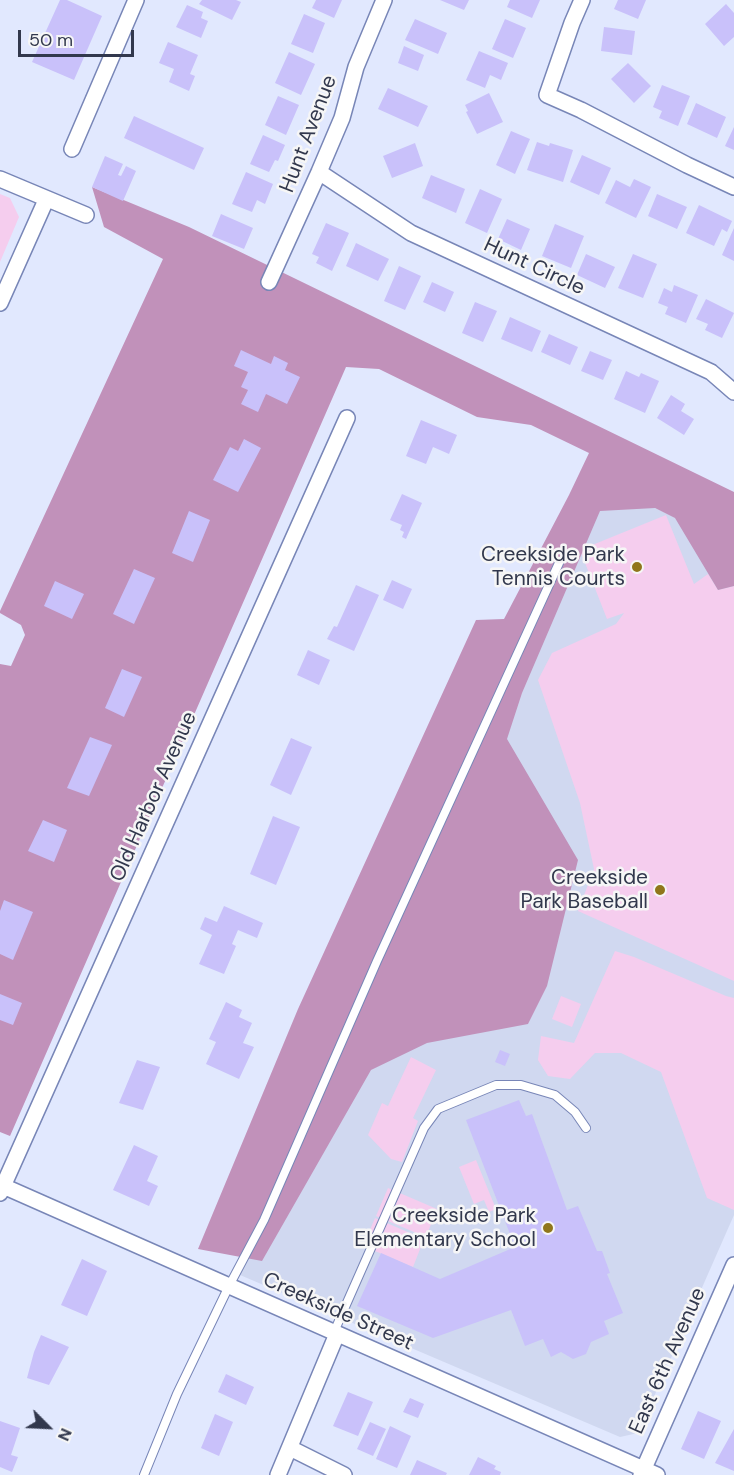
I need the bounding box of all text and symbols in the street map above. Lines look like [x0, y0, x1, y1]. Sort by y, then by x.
scale bar [21, 18, 136, 56]
text: 50 m [29, 28, 73, 52]
street label: Hunt Avenue [275, 72, 343, 196]
street label: Hunt Circle [480, 233, 588, 301]
place label: Creekside Park Tennis Courts [481, 542, 625, 592]
marker: Creekside Park Tennis Courts [630, 560, 644, 574]
street label: Old Harbor Avenue [105, 708, 203, 886]
place label: Creekside Park Baseball [520, 865, 648, 915]
marker: Creekside Park Baseball [653, 883, 667, 897]
place label: Creekside Park Elementary School [354, 1203, 536, 1253]
marker: Creekside Park Elementary School [541, 1221, 555, 1235]
street label: Creekside Street [259, 1268, 417, 1356]
street label: East 6th Avenue [624, 1284, 712, 1438]
north arrow [18, 1397, 78, 1457]
text: N [53, 1425, 77, 1444]

